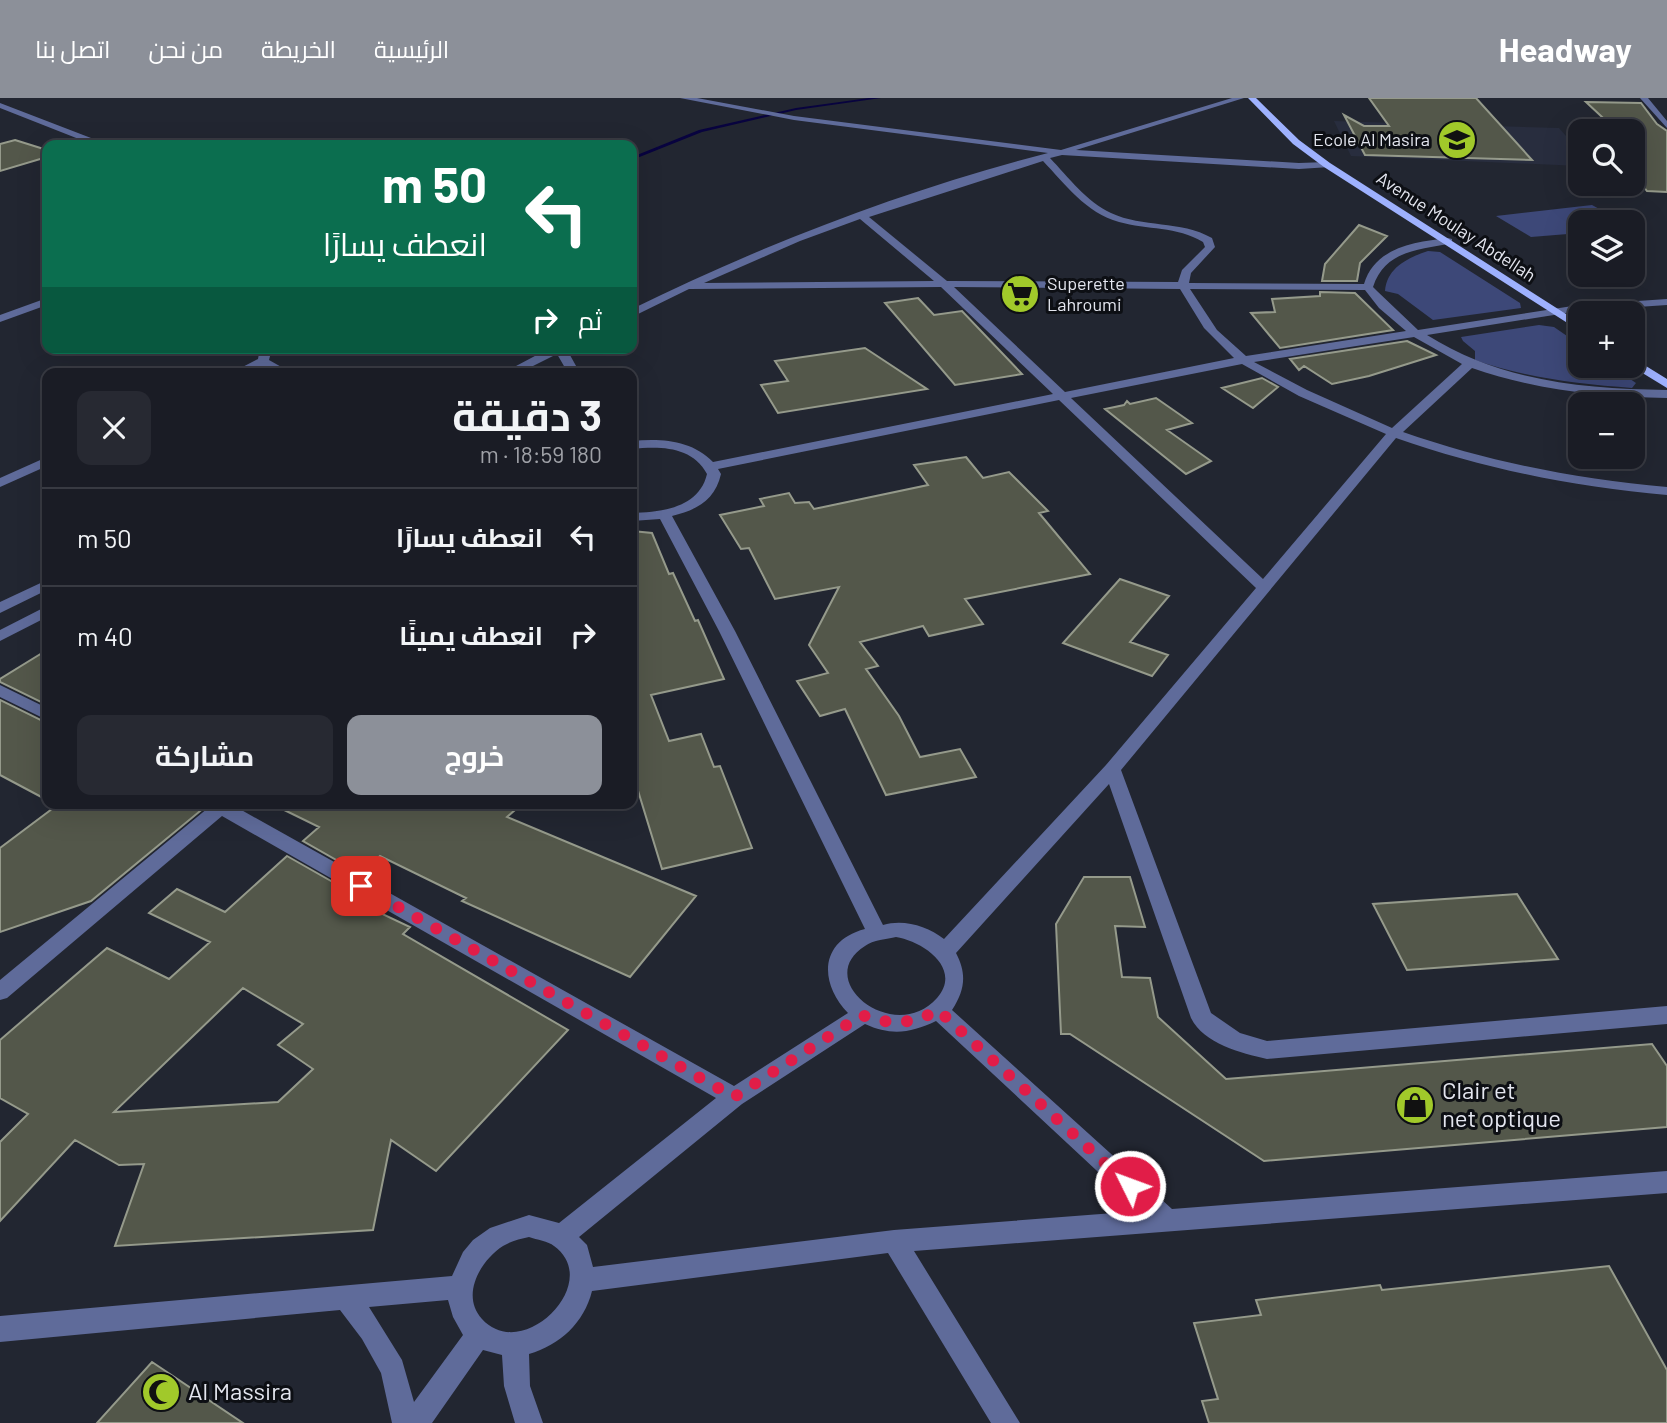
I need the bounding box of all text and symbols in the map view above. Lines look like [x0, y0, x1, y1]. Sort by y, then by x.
text: Headway [1499, 29, 1632, 69]
text: اتصل بنا [35, 34, 110, 63]
text: من نحن [148, 34, 223, 63]
text: الخريطة [261, 34, 336, 63]
text: الرئيسية [374, 34, 449, 63]
school or university icon: Ecole Al Masira [1436, 119, 1478, 161]
map controls [1568, 119, 1645, 469]
button: search [1568, 119, 1645, 196]
place label: Ecole Al Masira [1313, 128, 1430, 150]
text: 50 m [382, 154, 487, 213]
street label: Avenue Moulay Abdellah [1373, 166, 1540, 286]
icon: left [511, 168, 602, 259]
button: layers [1568, 210, 1645, 287]
text: انعطف يسارًا [323, 224, 487, 262]
place label: Superette Lahroumi [1047, 272, 1125, 315]
supermarket icon: Superette Lahroumi [999, 273, 1041, 315]
icon: right [526, 301, 564, 339]
button: + [1568, 301, 1645, 378]
text: ثم [578, 304, 602, 335]
text: 3 دقيقة [452, 389, 602, 439]
button: close [77, 391, 151, 465]
button: − [1568, 392, 1645, 469]
text: 180 m · 18:59 [480, 440, 602, 468]
icon: left [564, 518, 602, 556]
text: انعطف يسارًا [396, 521, 543, 552]
text: 50 m [77, 522, 132, 553]
icon: right [564, 616, 602, 654]
text: انعطف يمينًا [399, 619, 543, 650]
text: 40 m [77, 620, 133, 651]
button: مشاركة [77, 715, 333, 795]
button: خروج [347, 715, 602, 795]
pin [331, 856, 391, 916]
icon: arrive [342, 867, 380, 905]
place label: Clair et net optique [1442, 1075, 1561, 1132]
shop icon: Clair et net optique [1394, 1084, 1436, 1126]
position arrow [1093, 1149, 1167, 1223]
mosque icon: Al Massira [140, 1371, 182, 1413]
place label: Al Massira [188, 1376, 292, 1405]

